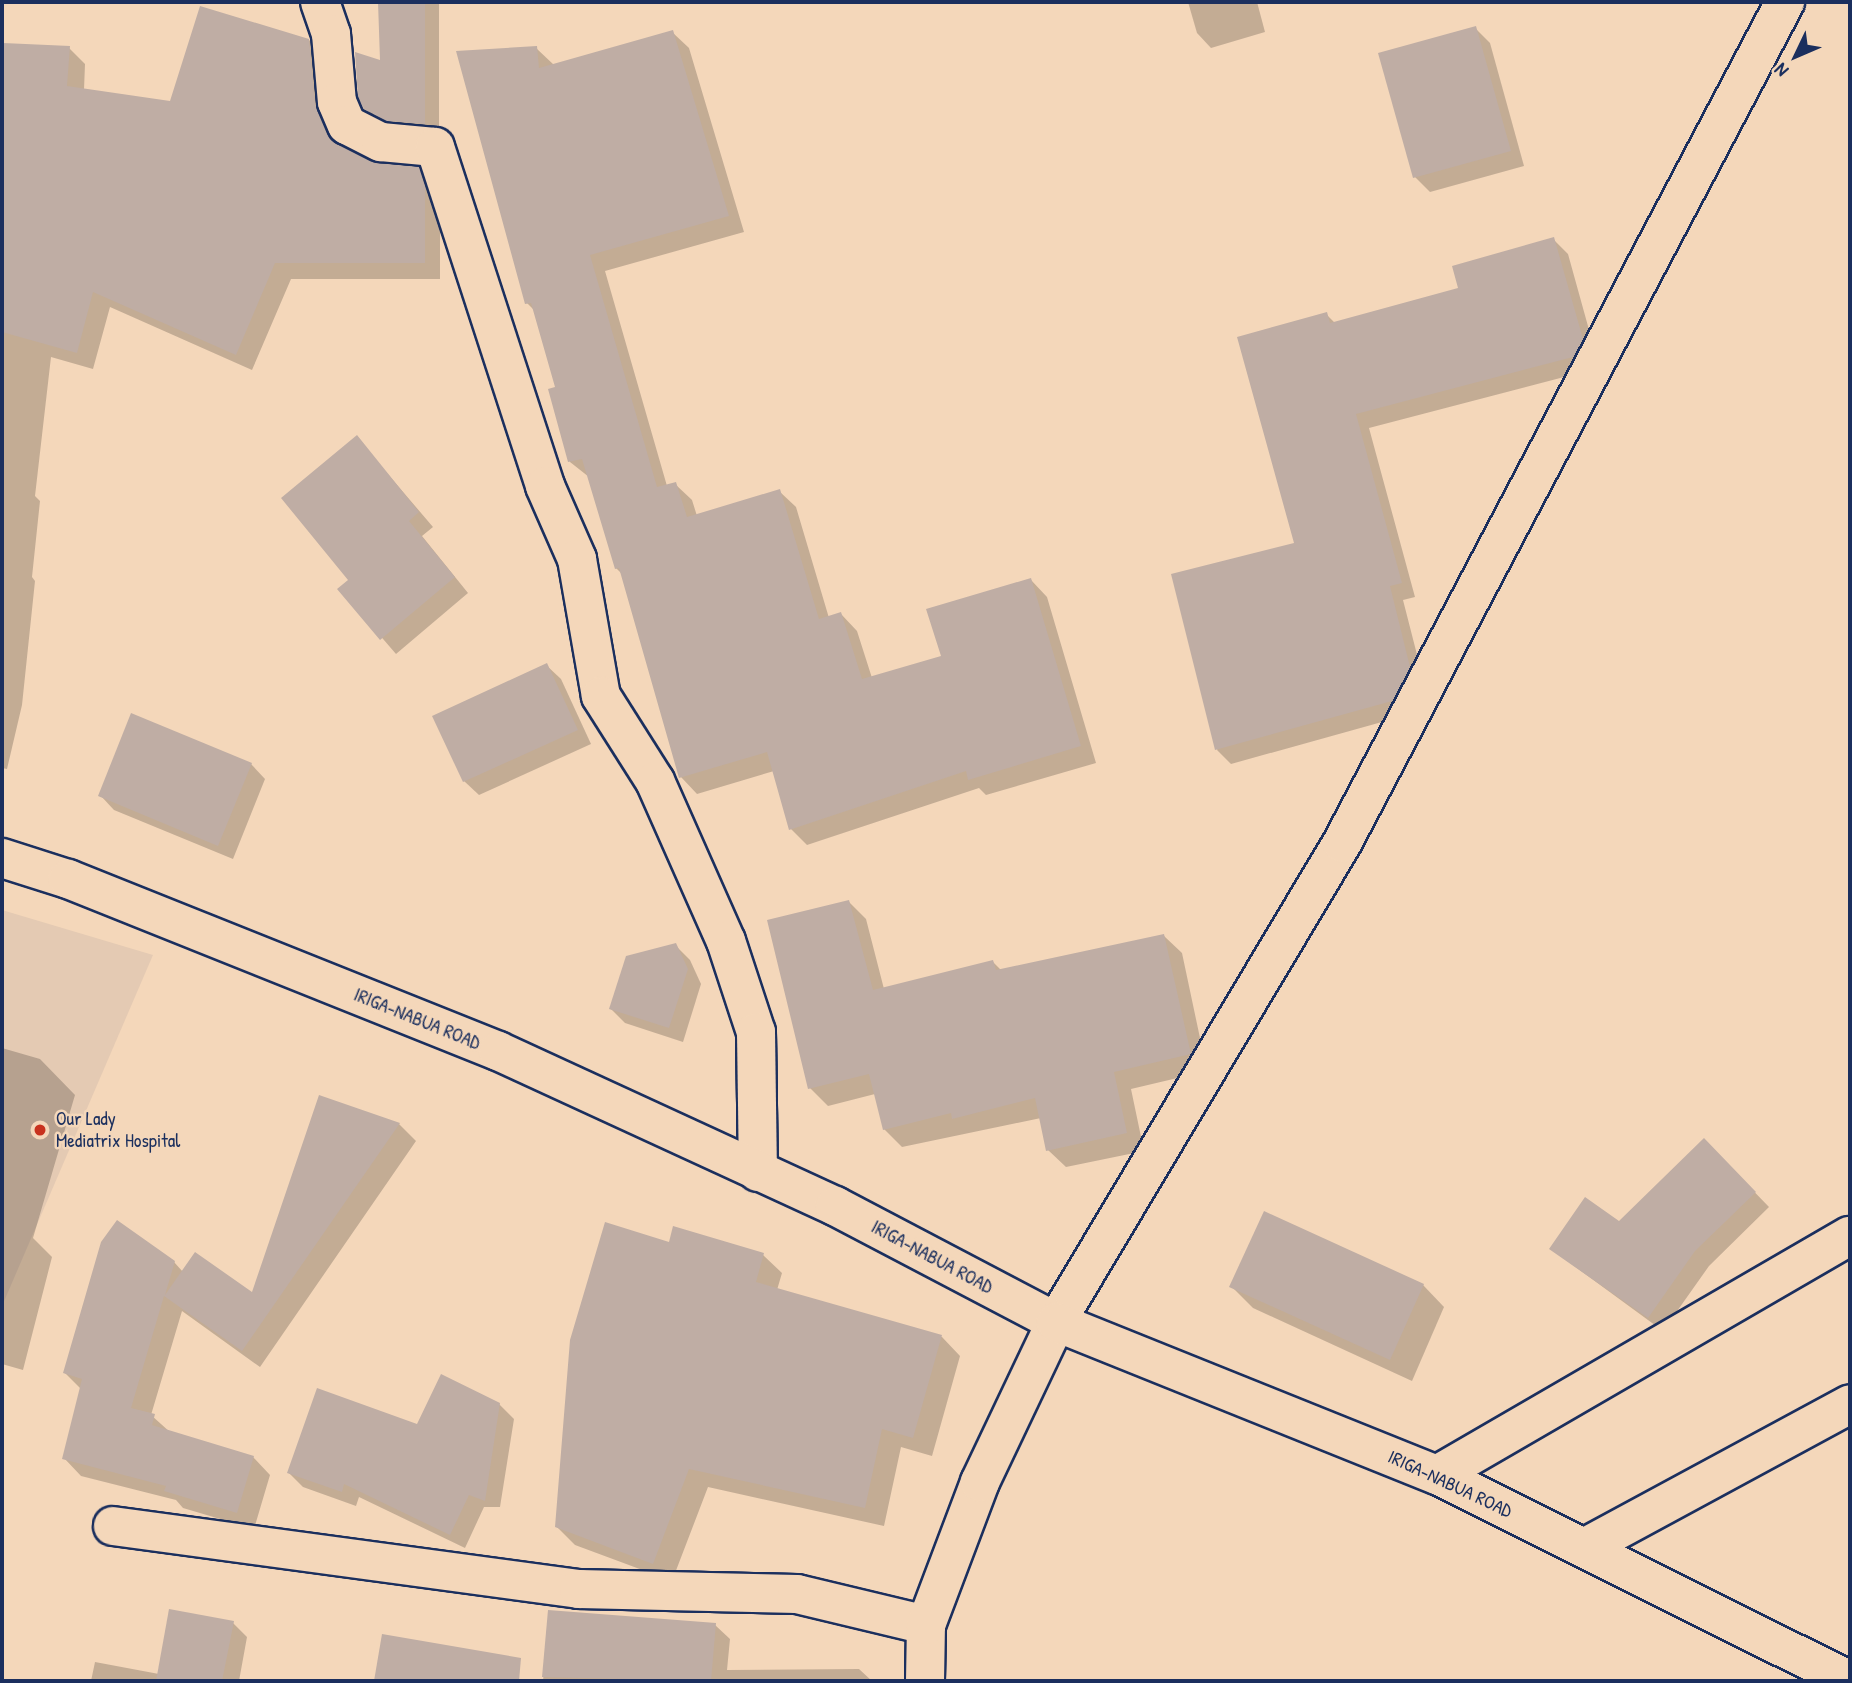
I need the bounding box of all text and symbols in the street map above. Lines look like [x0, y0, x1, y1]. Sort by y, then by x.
north arrow [1761, 21, 1831, 91]
text: N [1768, 58, 1794, 83]
street label: IRIGA-NABUA ROAD [351, 983, 483, 1055]
place label: Our Lady Mediatrix Hospital [56, 1108, 180, 1152]
marker: Our Lady Mediatrix Hospital [30, 1120, 50, 1140]
street label: IRIGA-NABUA ROAD [867, 1215, 997, 1299]
street label: IRIGA-NABUA ROAD [1384, 1445, 1516, 1523]

